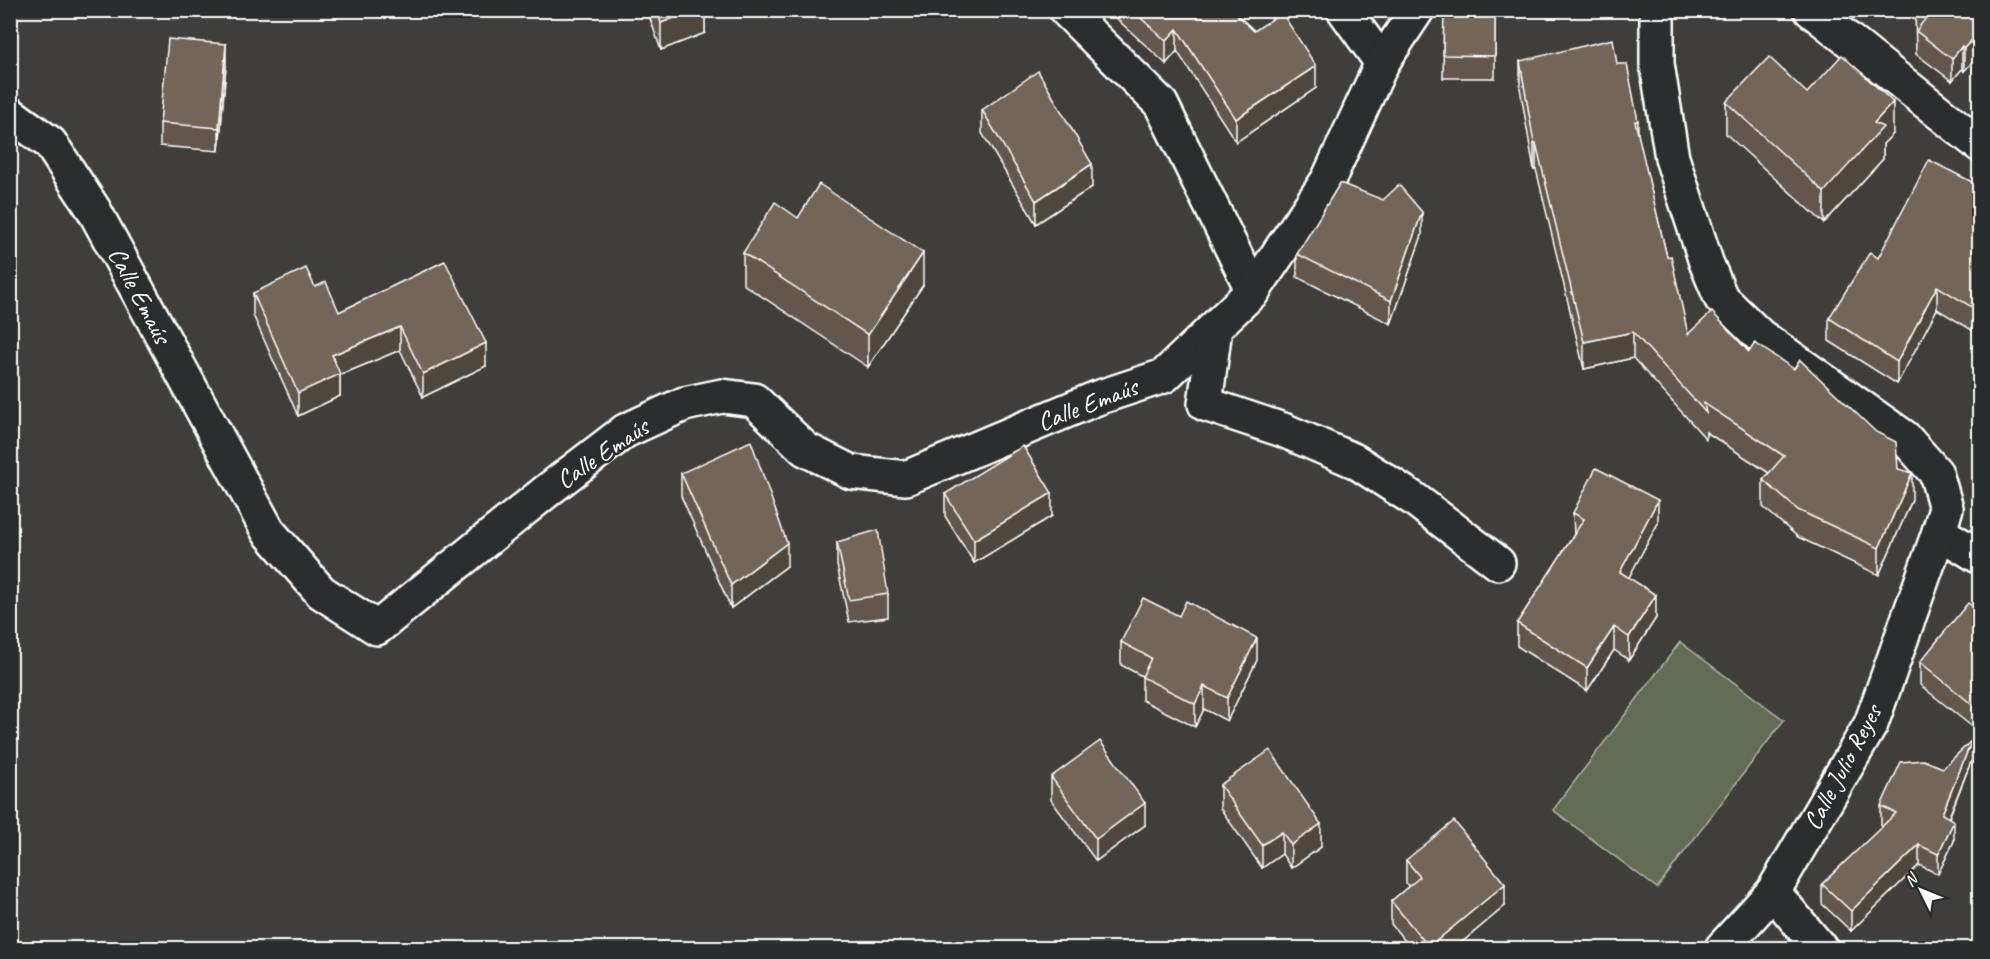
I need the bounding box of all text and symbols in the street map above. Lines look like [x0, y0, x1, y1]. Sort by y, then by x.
street label: Calle Emaús [100, 241, 180, 351]
street label: Calle Emaús [1032, 370, 1144, 439]
street label: Calle Emaús [550, 409, 657, 496]
street label: Calle Julio Reyes [1796, 697, 1890, 835]
north arrow [1891, 860, 1951, 920]
text: N [1900, 868, 1924, 891]

